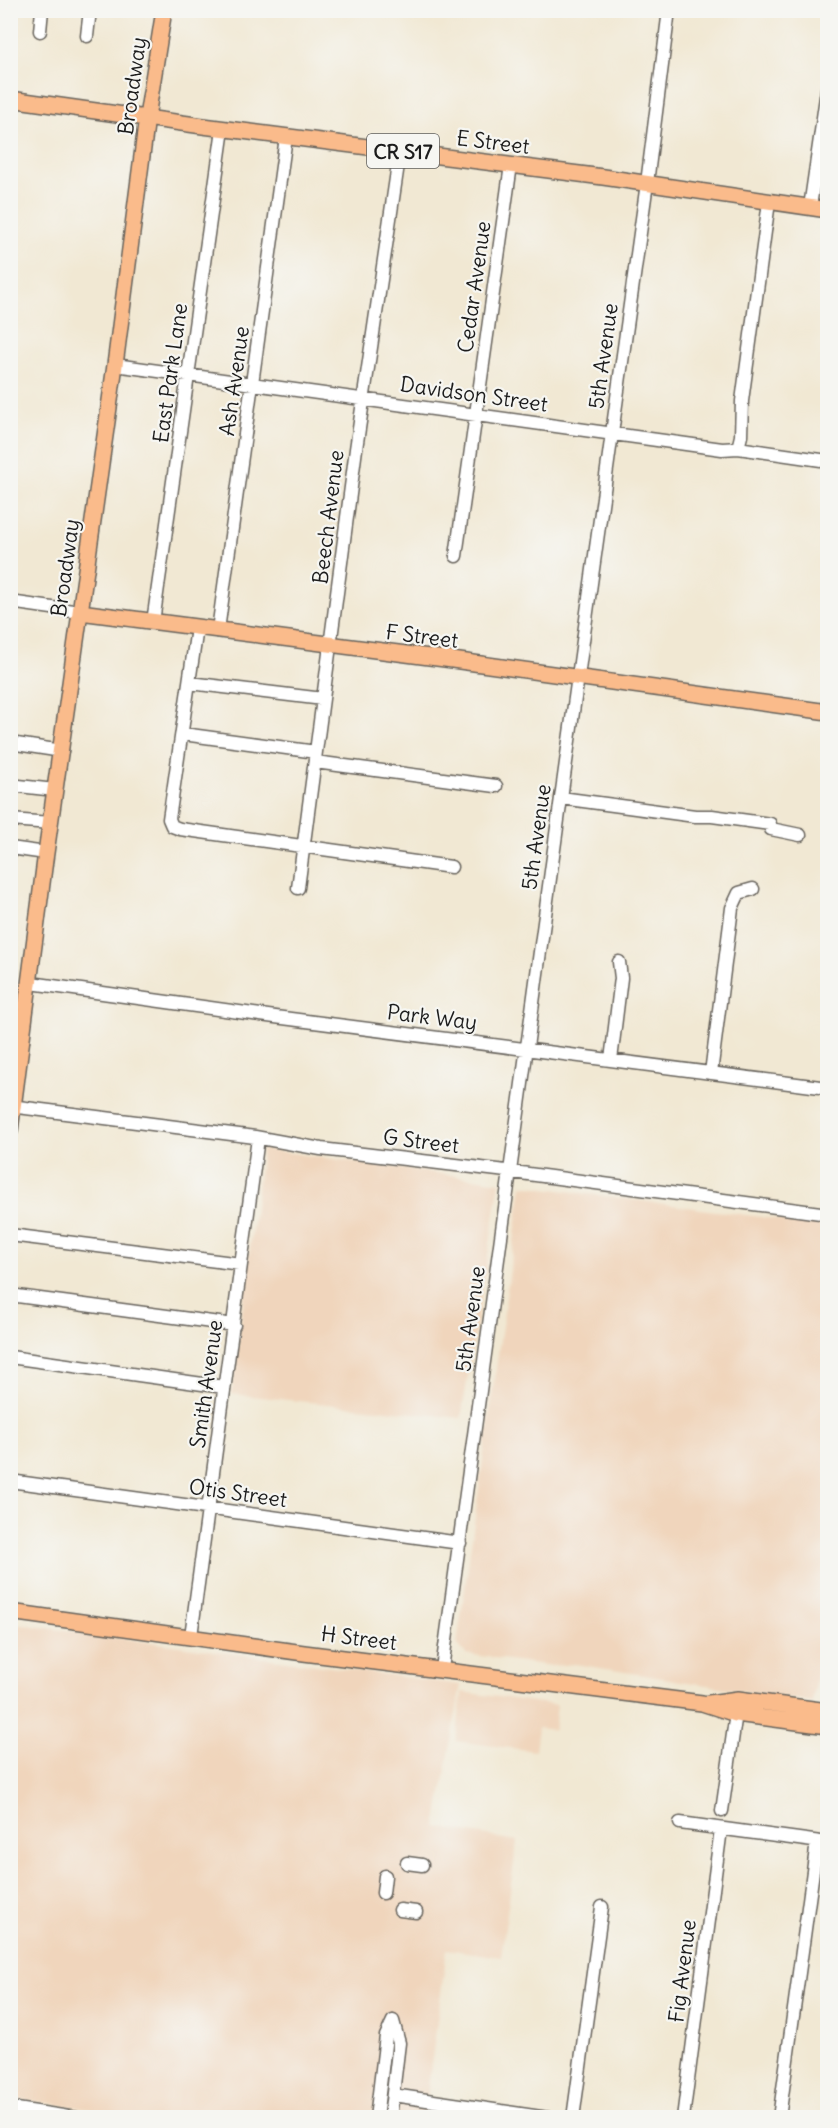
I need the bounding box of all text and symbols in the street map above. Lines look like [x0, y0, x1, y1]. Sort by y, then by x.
street label: Broadway [112, 35, 152, 137]
street label: E Street [455, 124, 531, 160]
road number: CR S17 [367, 134, 439, 168]
street label: Cedar Avenue [451, 219, 497, 355]
street label: East Park Lane [147, 301, 193, 445]
street label: 5th Avenue [582, 301, 624, 411]
street label: Ash Avenue [213, 324, 255, 438]
street label: Davidson Street [399, 370, 549, 418]
street label: Beech Avenue [306, 449, 350, 585]
street label: Broadway [45, 517, 85, 619]
street label: F Street [384, 618, 460, 654]
street label: 5th Avenue [515, 782, 557, 892]
street label: Park Way [385, 998, 479, 1036]
street label: G Street [382, 1123, 460, 1159]
street label: 5th Avenue [449, 1264, 491, 1374]
street label: Smith Avenue [184, 1318, 228, 1450]
street label: Otis Street [187, 1473, 289, 1513]
street label: H Street [320, 1620, 398, 1656]
street label: Fig Avenue [662, 1918, 702, 2024]

